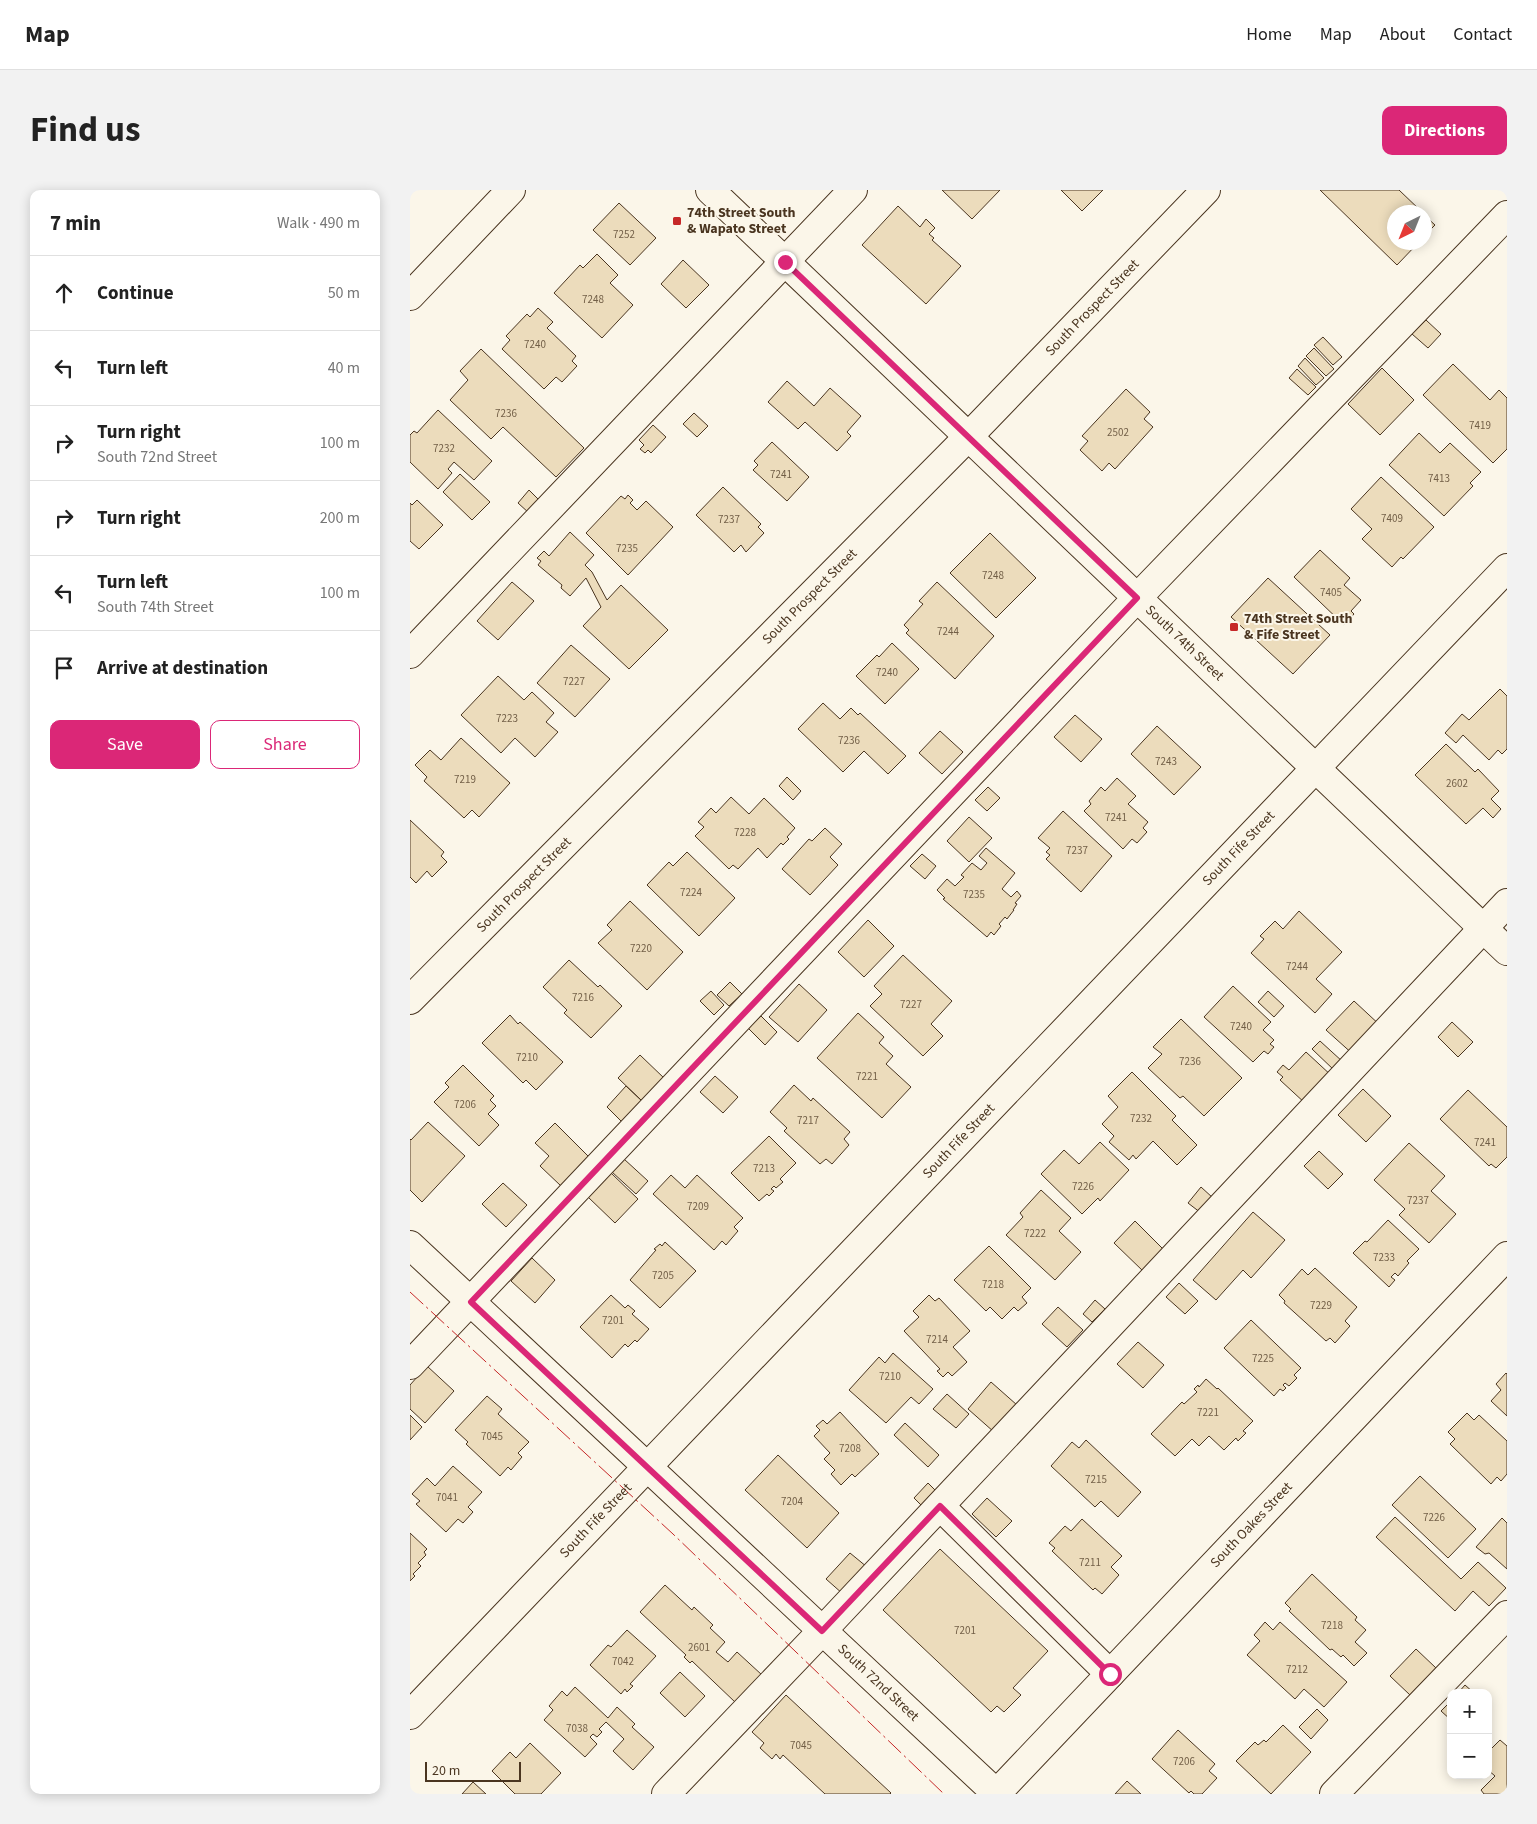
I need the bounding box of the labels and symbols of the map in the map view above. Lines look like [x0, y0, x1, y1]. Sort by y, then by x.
place label: 74th Street South & Wapato Street [687, 203, 796, 239]
north arrow [1387, 205, 1432, 250]
marker: 74th Street South & Wapato Street [671, 215, 683, 227]
house number: 7252 [613, 227, 635, 242]
route end [774, 251, 797, 274]
street label: South Prospect Street [1041, 255, 1144, 361]
house number: 7248 [582, 292, 604, 307]
house number: 7240 [524, 337, 546, 352]
house number: 7236 [495, 406, 517, 421]
house number: 7419 [1469, 418, 1491, 433]
house number: 2502 [1107, 425, 1129, 440]
house number: 7232 [433, 441, 455, 456]
house number: 7241 [770, 467, 792, 482]
house number: 7413 [1428, 471, 1450, 486]
house number: 7409 [1381, 511, 1403, 526]
house number: 7237 [718, 512, 740, 527]
house number: 7235 [616, 541, 638, 556]
street label: South Prospect Street [758, 544, 862, 649]
house number: 7248 [982, 568, 1004, 583]
house number: 7405 [1320, 585, 1342, 600]
street label: South 74th Street [1141, 601, 1228, 686]
place label: 74th Street South & Fife Street [1244, 609, 1353, 645]
marker: 74th Street South & Fife Street [1228, 621, 1240, 633]
house number: 7244 [937, 624, 959, 639]
house number: 7240 [876, 665, 898, 680]
house number: 7227 [563, 674, 585, 689]
house number: 7223 [496, 711, 518, 726]
house number: 7236 [838, 733, 860, 748]
house number: 7243 [1155, 754, 1177, 769]
house number: 7219 [454, 772, 476, 787]
house number: 2602 [1446, 776, 1468, 791]
street label: South Fife Street [1198, 806, 1280, 890]
house number: 7241 [1105, 810, 1127, 825]
house number: 7228 [734, 825, 756, 840]
street label: South Prospect Street [472, 832, 576, 937]
house number: 7237 [1066, 843, 1088, 858]
house number: 7224 [680, 885, 702, 900]
house number: 7235 [963, 887, 985, 902]
house number: 7220 [630, 941, 652, 956]
house number: 7244 [1286, 959, 1308, 974]
house number: 7216 [572, 990, 594, 1005]
house number: 7227 [900, 997, 922, 1012]
house number: 7240 [1230, 1019, 1252, 1034]
house number: 7210 [516, 1050, 538, 1065]
house number: 7236 [1179, 1054, 1201, 1069]
house number: 7221 [856, 1069, 878, 1084]
house number: 7206 [454, 1097, 476, 1112]
street label: South Fife Street [918, 1099, 1000, 1183]
house number: 7232 [1130, 1111, 1152, 1126]
house number: 7217 [797, 1113, 819, 1128]
house number: 7241 [1474, 1135, 1496, 1150]
house number: 7213 [753, 1161, 775, 1176]
house number: 7226 [1072, 1179, 1094, 1194]
house number: 7237 [1407, 1193, 1429, 1208]
house number: 7209 [687, 1199, 709, 1214]
house number: 7222 [1024, 1226, 1046, 1241]
house number: 7233 [1373, 1250, 1395, 1265]
house number: 7205 [652, 1268, 674, 1283]
house number: 7218 [982, 1277, 1004, 1292]
house number: 7229 [1310, 1298, 1332, 1313]
house number: 7201 [602, 1313, 624, 1328]
house number: 7214 [926, 1332, 948, 1347]
house number: 7225 [1252, 1351, 1274, 1366]
house number: 7210 [879, 1369, 901, 1384]
house number: 7221 [1197, 1405, 1219, 1420]
house number: 7045 [481, 1429, 503, 1444]
house number: 7208 [839, 1441, 861, 1456]
house number: 7215 [1085, 1472, 1107, 1487]
street label: South Oakes Street [1206, 1477, 1297, 1572]
street label: South Fife Street [555, 1478, 637, 1563]
house number: 7041 [436, 1490, 458, 1505]
house number: 7204 [781, 1494, 803, 1509]
house number: 7226 [1423, 1510, 1445, 1525]
house number: 7211 [1079, 1555, 1101, 1570]
house number: 7218 [1321, 1618, 1343, 1633]
house number: 7201 [954, 1623, 976, 1638]
house number: 2601 [688, 1640, 710, 1655]
street label: South 72nd Street [833, 1640, 924, 1726]
house number: 7042 [612, 1654, 634, 1669]
house number: 7212 [1286, 1662, 1308, 1677]
route start [1099, 1663, 1122, 1686]
house number: 7038 [566, 1721, 588, 1736]
house number: 7045 [790, 1738, 812, 1753]
house number: 7206 [1173, 1754, 1195, 1769]
scale bar [425, 1759, 521, 1782]

